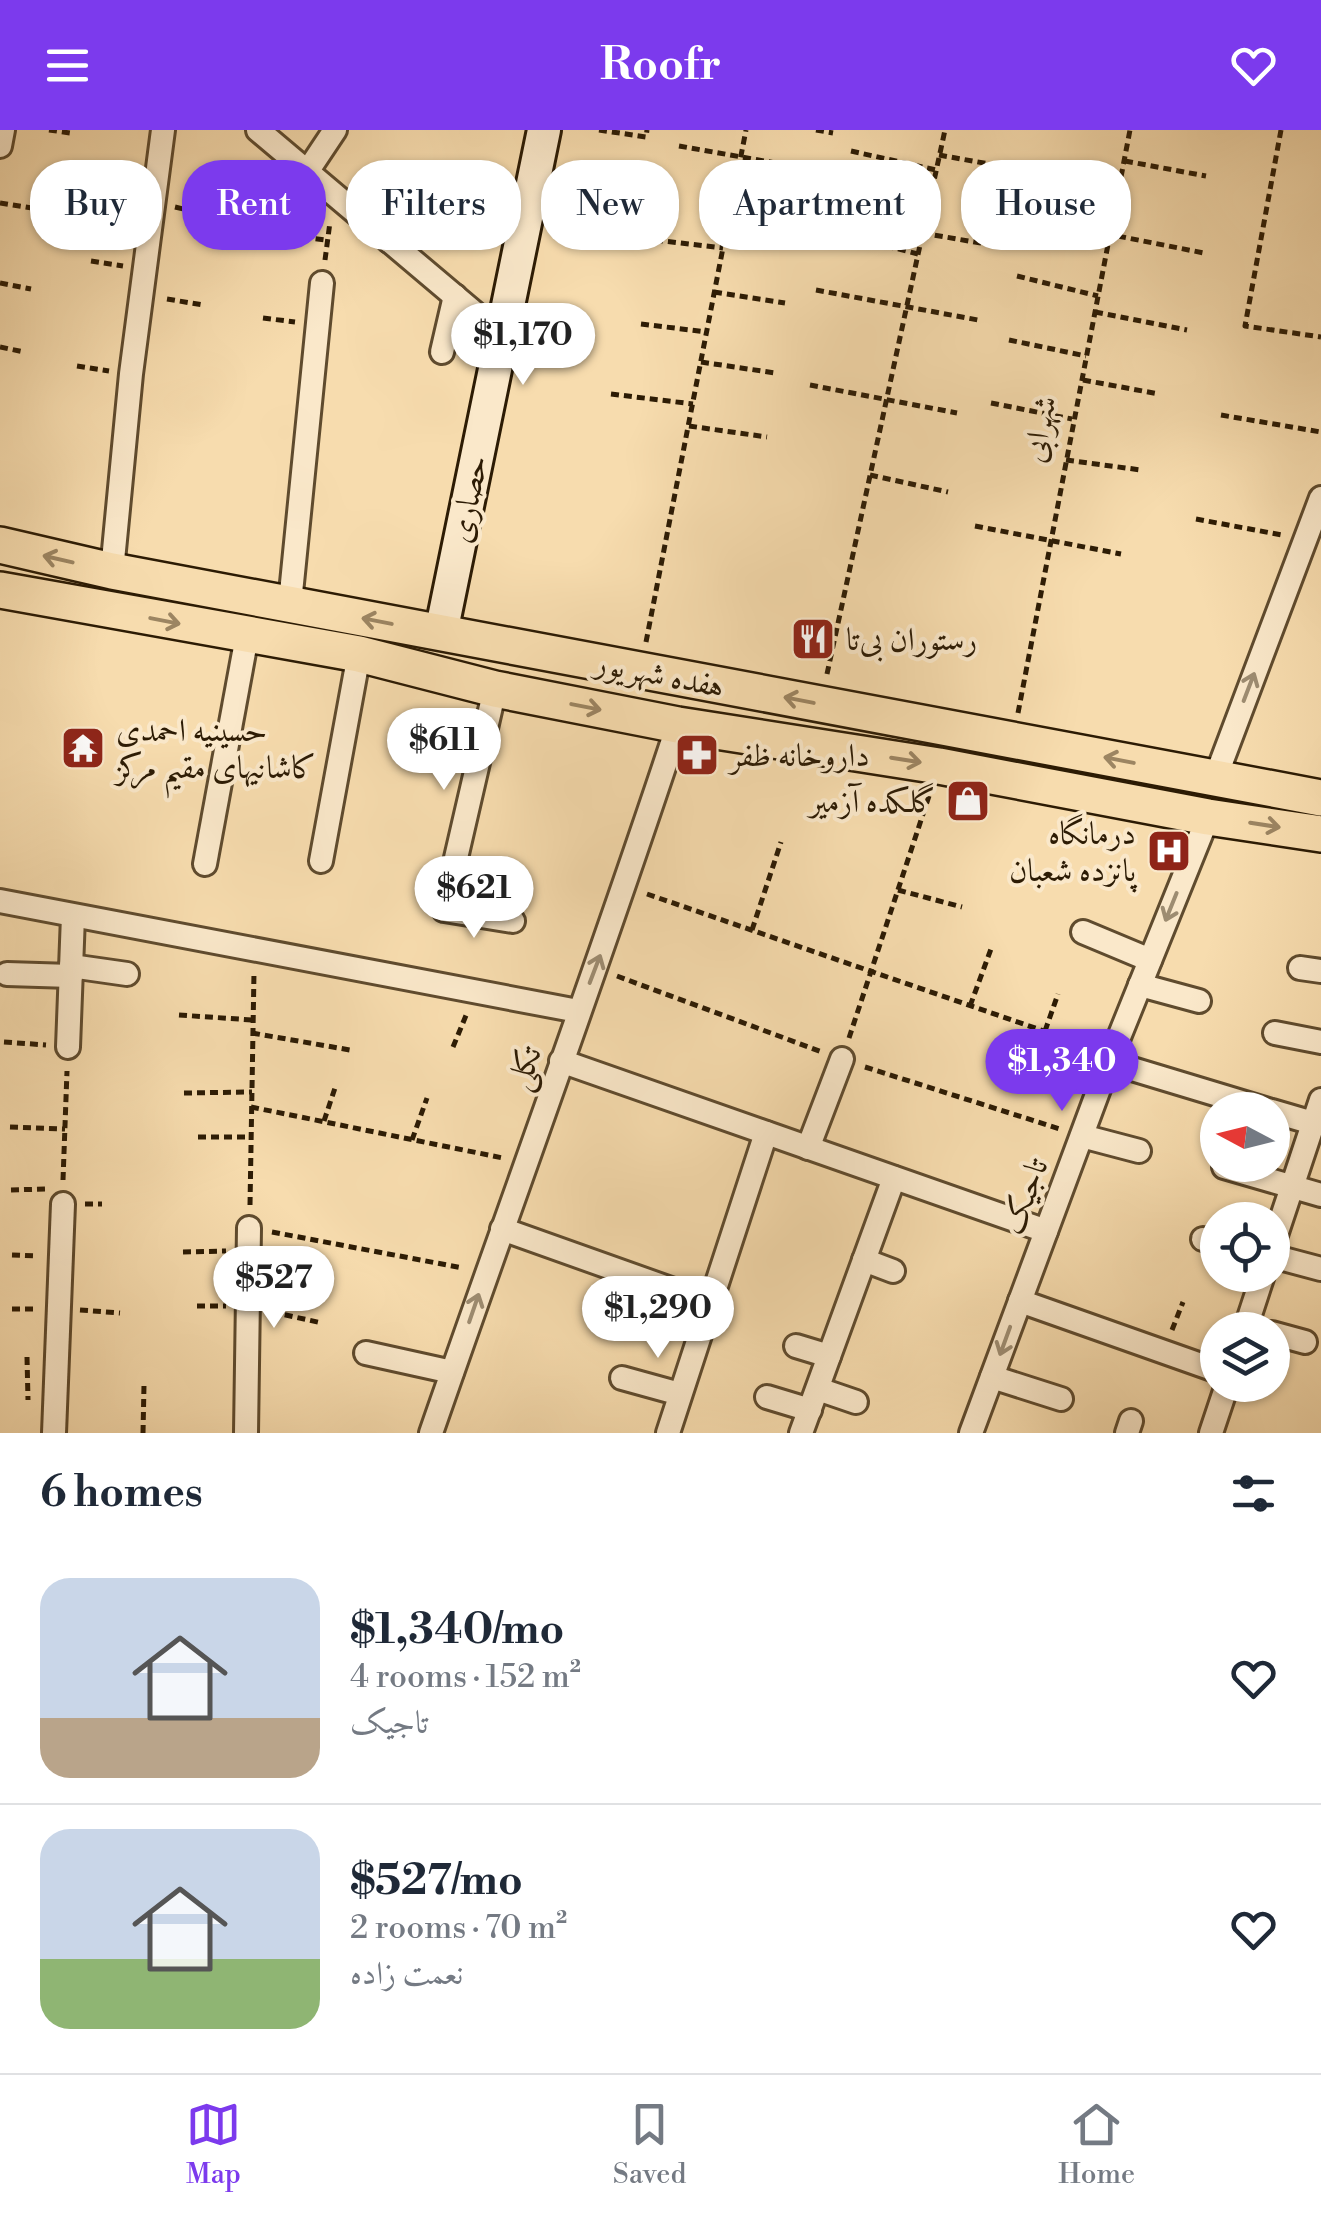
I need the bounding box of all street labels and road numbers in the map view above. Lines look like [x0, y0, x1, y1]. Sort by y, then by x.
street label: شهرابی [1014, 392, 1068, 466]
street label: حصاری [440, 452, 498, 547]
street label: هفده شهریور [589, 642, 728, 707]
street label: تکلی [499, 1040, 554, 1097]
street label: تاجیک [992, 1152, 1058, 1240]

